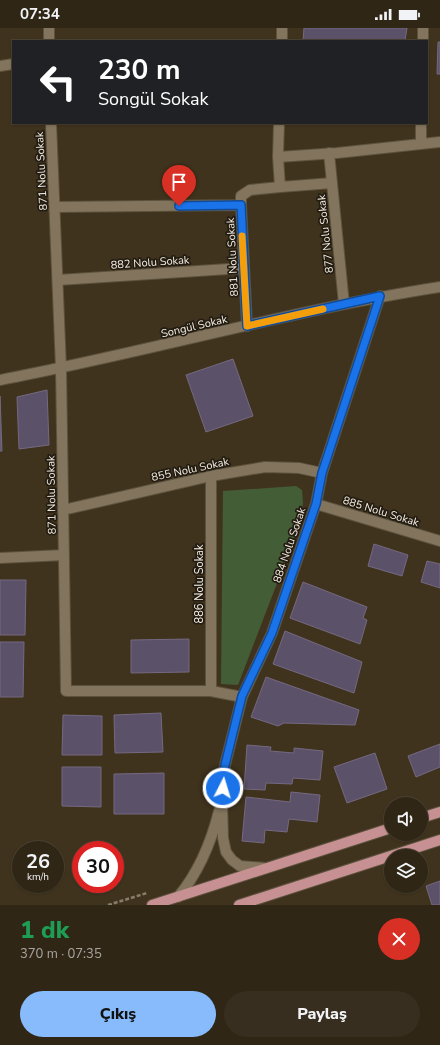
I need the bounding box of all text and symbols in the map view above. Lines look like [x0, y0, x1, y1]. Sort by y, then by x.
text: 07:34 [20, 4, 60, 24]
text: 230 m [98, 51, 181, 89]
icon: left [32, 56, 84, 108]
text: Songül Sokak [98, 87, 208, 111]
street label: 871 Nolu Sokak [32, 131, 51, 211]
pin [162, 165, 196, 206]
icon: arrive [168, 171, 190, 193]
street label: 877 Nolu Sokak [314, 193, 337, 274]
street label: 881 Nolu Sokak [223, 217, 242, 297]
street label: 882 Nolu Sokak [110, 252, 190, 273]
street label: Songül Sokak [160, 311, 229, 341]
street label: 855 Nolu Sokak [150, 454, 231, 485]
street label: 871 Nolu Sokak [43, 455, 60, 535]
street label: 885 Nolu Sokak [341, 493, 421, 530]
street label: 884 Nolu Sokak [270, 505, 310, 585]
street label: 886 Nolu Sokak [192, 544, 207, 623]
position arrow [202, 767, 244, 809]
map controls [384, 797, 428, 893]
button: sound [384, 797, 428, 841]
speed limit sign: 30 [72, 841, 124, 893]
text: 26 [26, 848, 50, 875]
button: layers [384, 849, 428, 893]
text: km/h [27, 870, 49, 884]
text: 1 dk [20, 914, 69, 946]
button: close [378, 918, 420, 960]
text: 370 m · 07:35 [20, 945, 102, 963]
button: Çıkış [20, 991, 216, 1037]
button: Paylaş [224, 991, 420, 1037]

